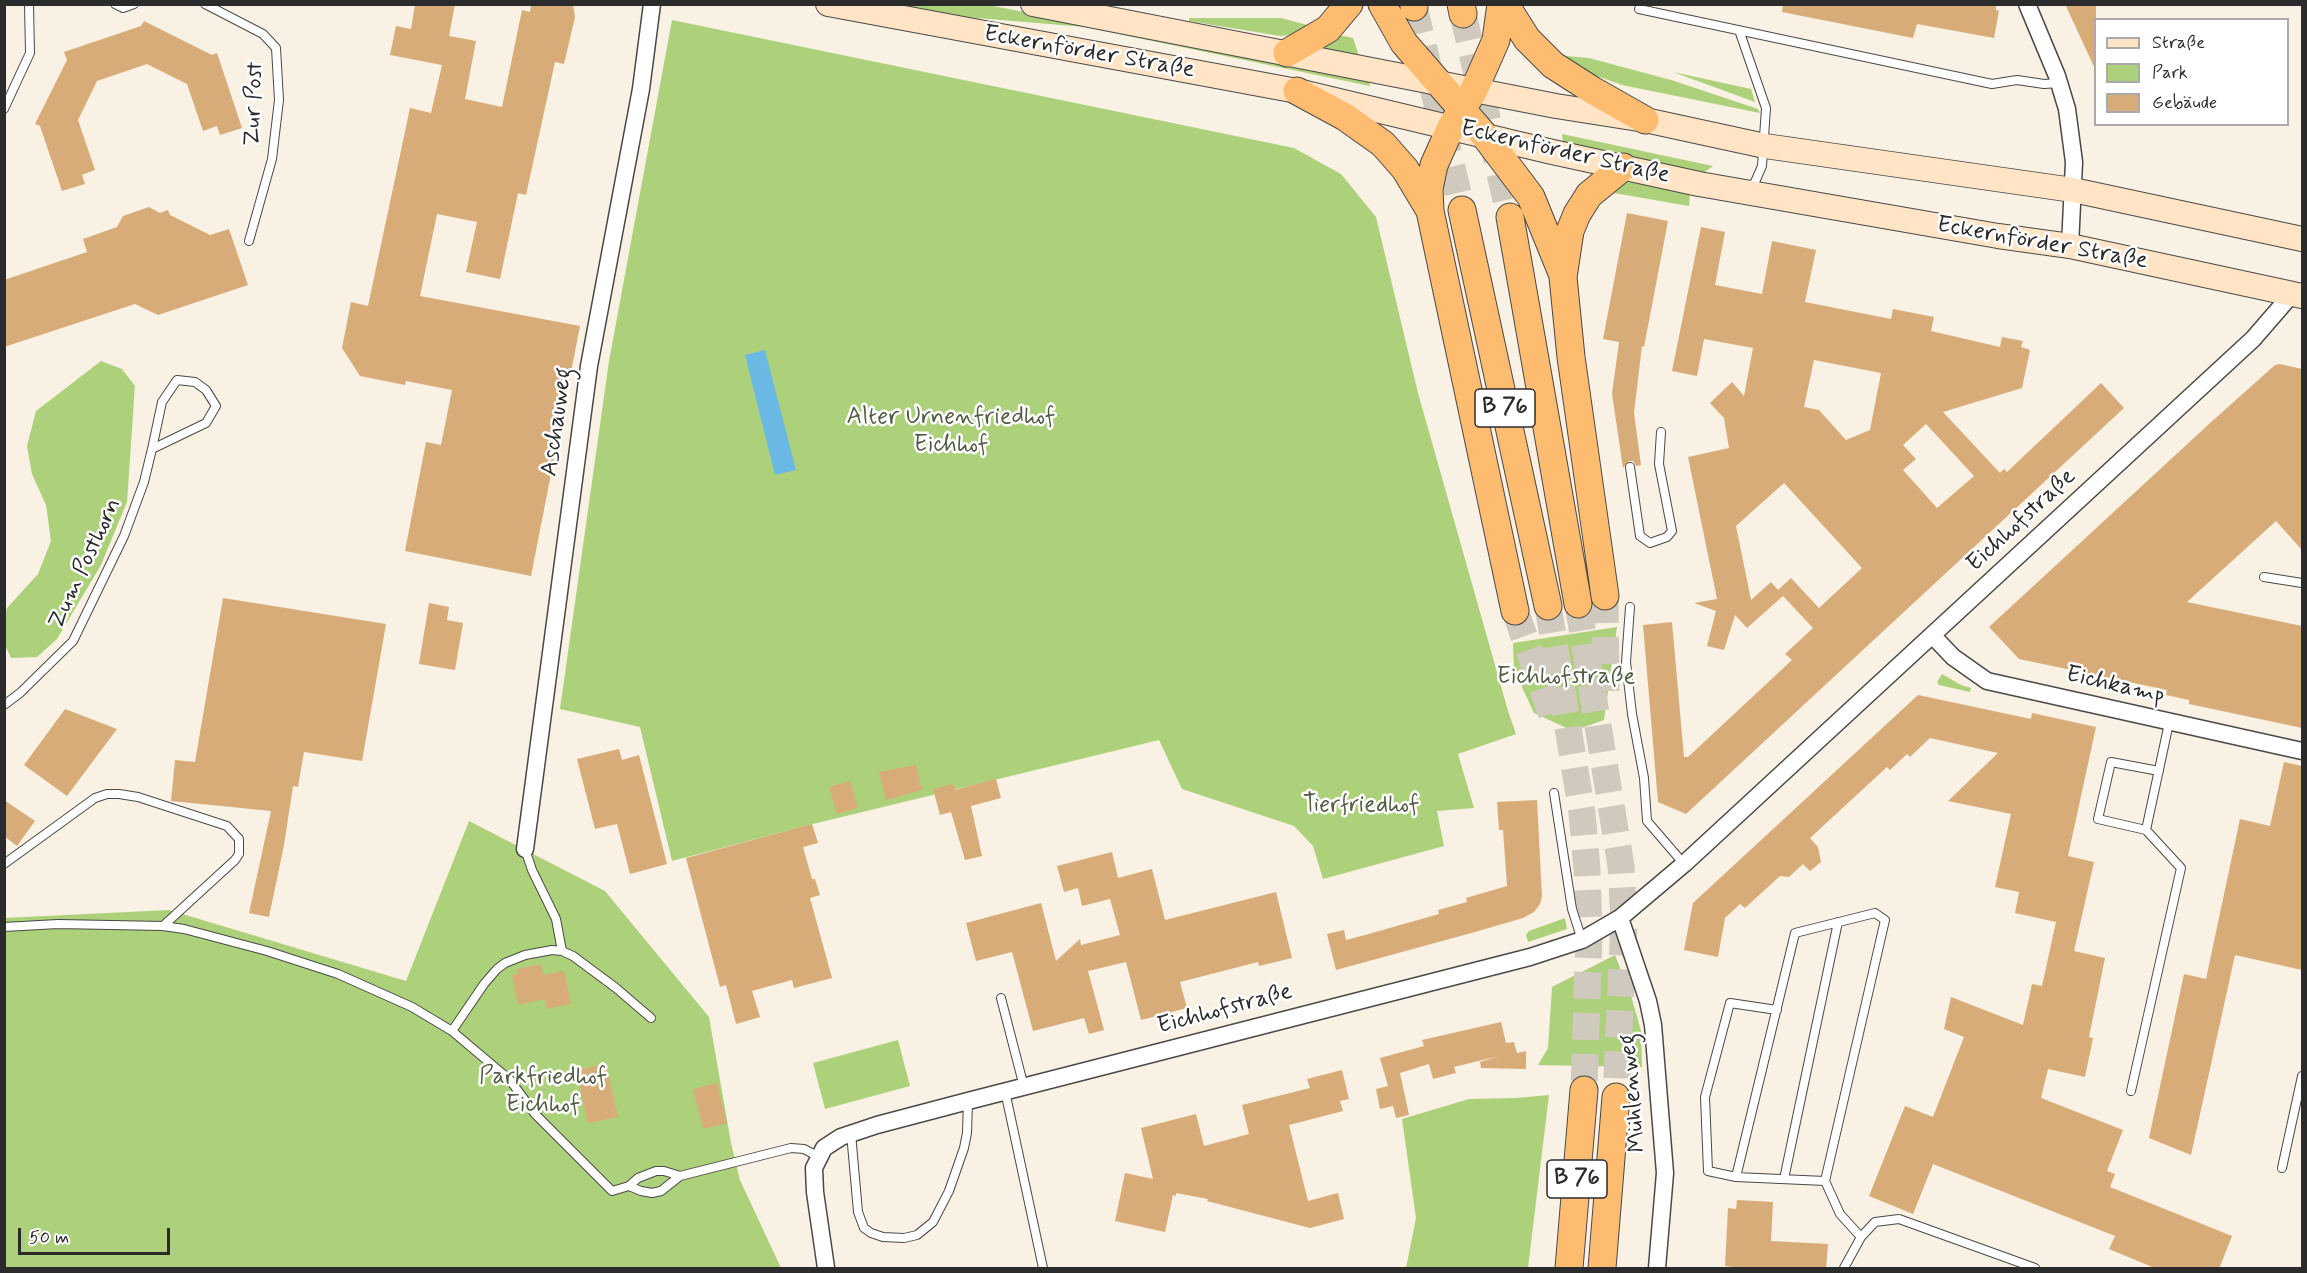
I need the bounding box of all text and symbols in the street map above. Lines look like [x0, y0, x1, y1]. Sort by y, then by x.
legend [2094, 18, 2289, 126]
street label: Eckernförder Straße [981, 20, 1197, 86]
text: Straße [2152, 31, 2205, 55]
street label: Zur Post [239, 61, 271, 147]
text: Park [2152, 61, 2188, 85]
text: Gebäude [2152, 91, 2217, 115]
street label: Eckernförder Straße [1458, 115, 1672, 191]
street label: Eckernförder Straße [1934, 211, 2150, 277]
street label: Aschauweg [536, 366, 580, 478]
road number: B 76 [1475, 389, 1535, 427]
park label: Alter Urnenfriedhof Eichhof [847, 404, 1055, 460]
street label: Eichhofstraße [1962, 463, 2082, 579]
street label: Zum Posthorn [43, 494, 129, 634]
street label: Eichkamp [2063, 661, 2167, 711]
park label: Eichhofstraße [1497, 664, 1635, 692]
park label: Tierfriedhof [1303, 792, 1419, 820]
street label: Eichhofstraße [1154, 978, 1296, 1042]
street label: Mühlenweg [1614, 1032, 1654, 1154]
park label: Parkfriedhof Eichhof [479, 1064, 607, 1120]
road number: B 76 [1547, 1160, 1607, 1198]
scale bar [21, 1216, 172, 1254]
text: 50 m [29, 1226, 69, 1250]

